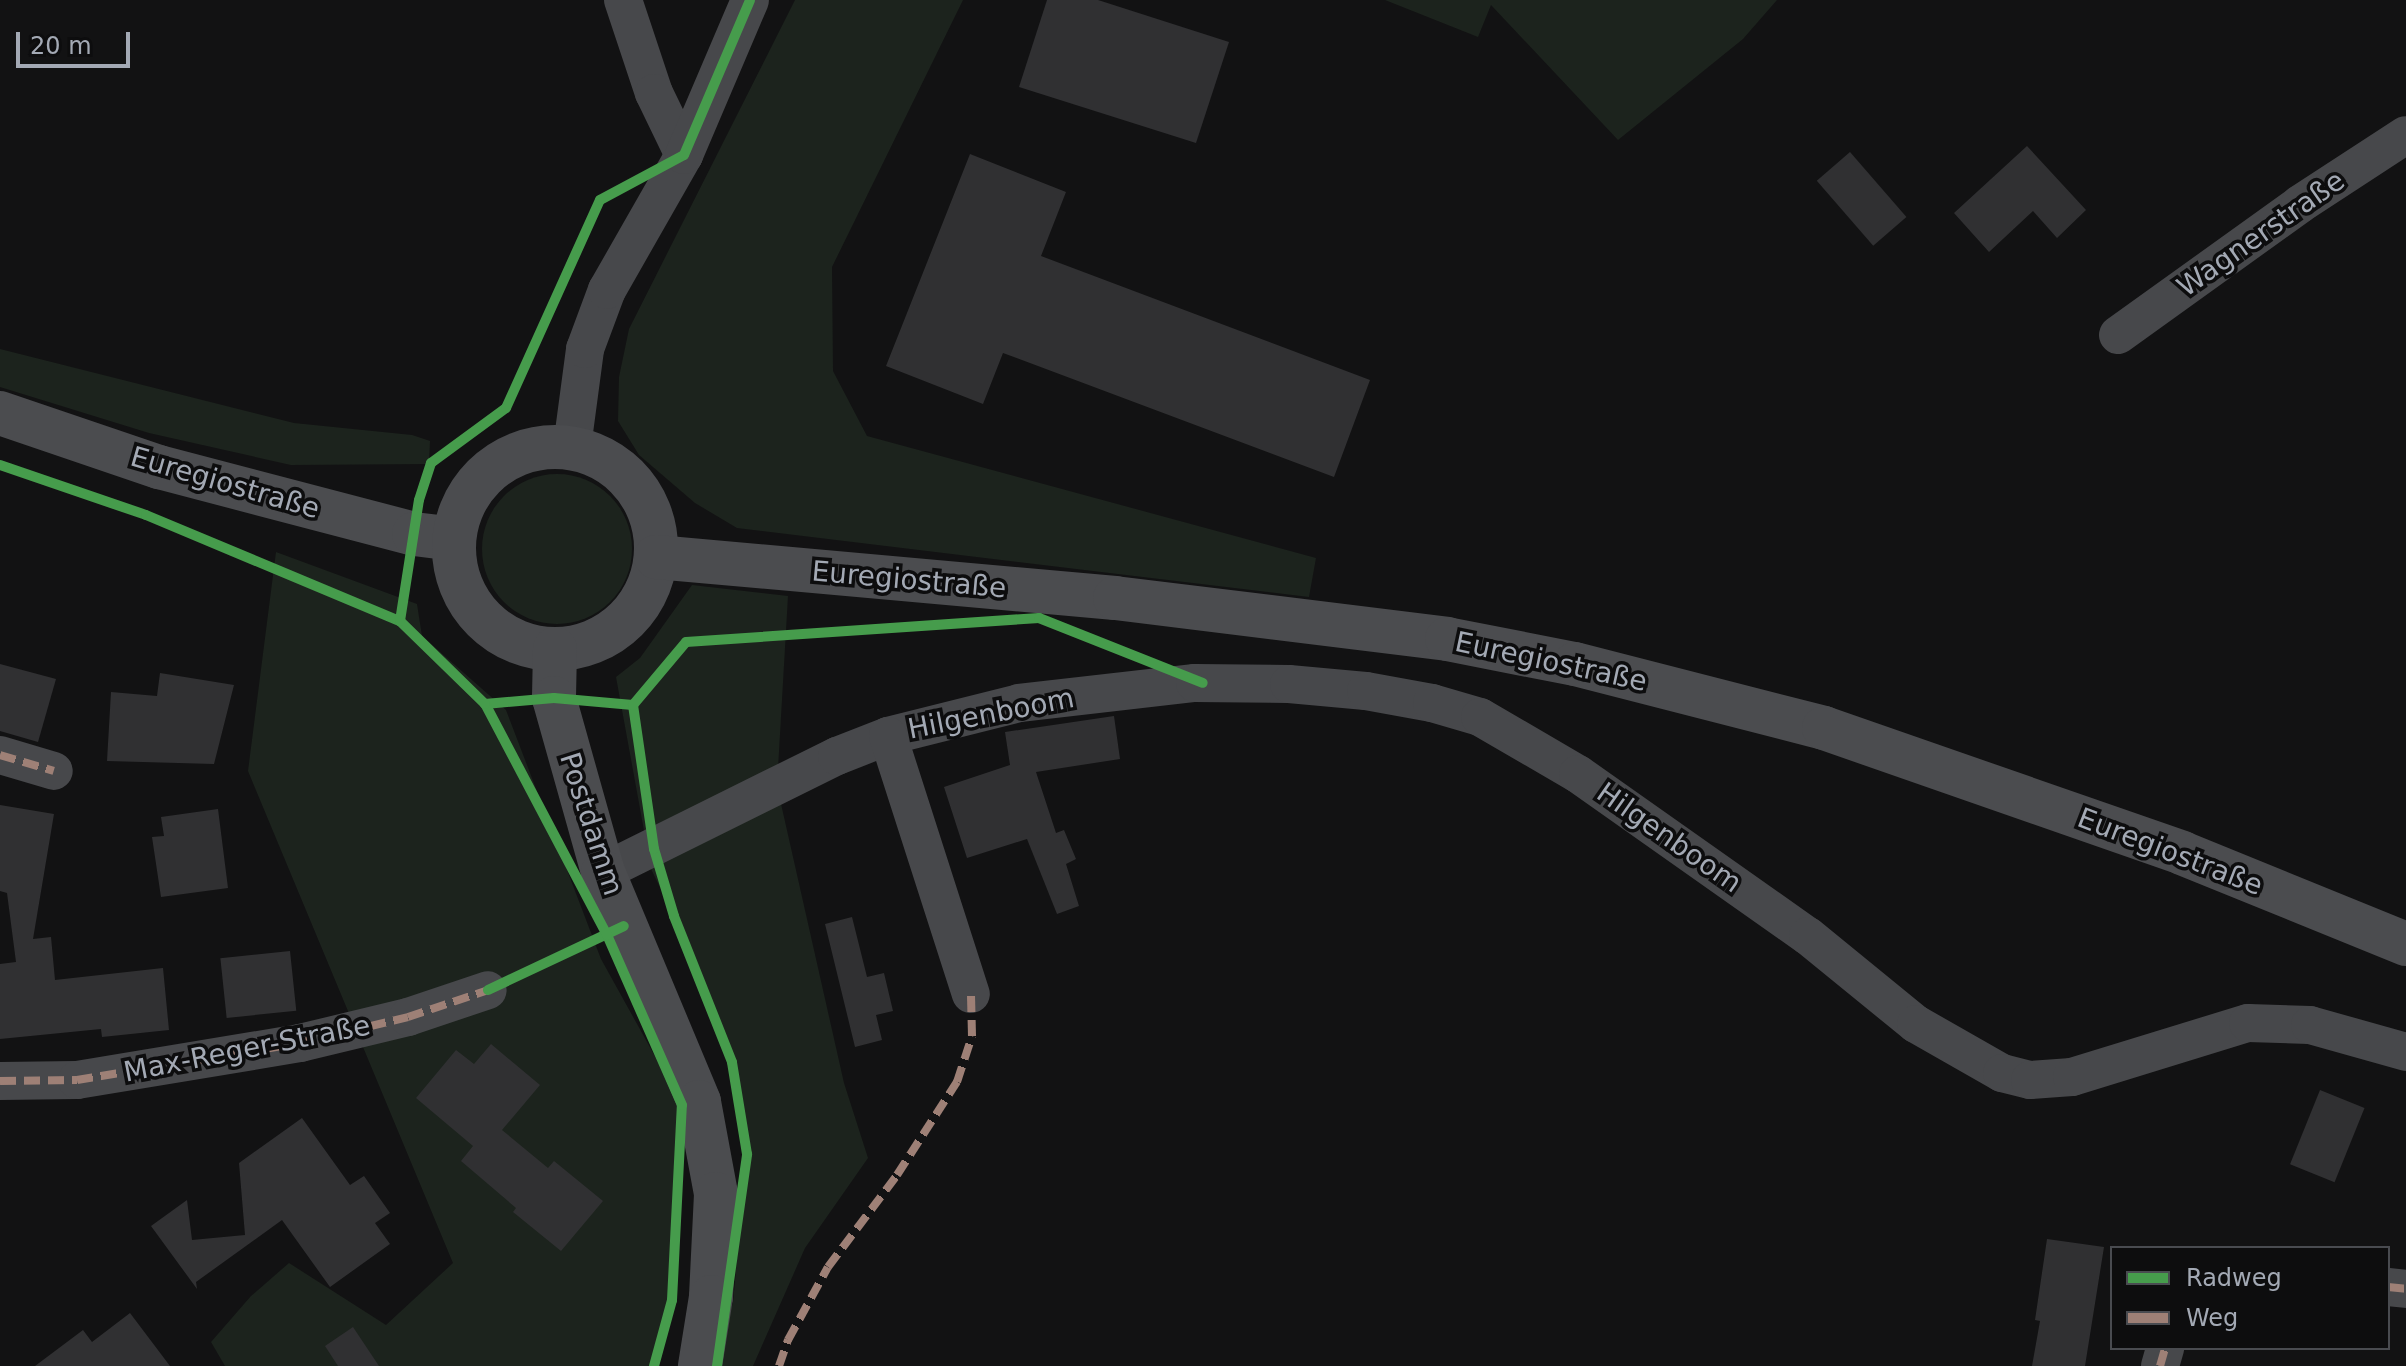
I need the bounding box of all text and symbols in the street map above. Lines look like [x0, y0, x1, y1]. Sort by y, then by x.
scale bar [20, 16, 134, 66]
text: 20 m [30, 32, 92, 60]
street label: Wagnerstraße [2171, 164, 2351, 304]
street label: Euregiostraße [126, 440, 324, 526]
street label: Euregiostraße [810, 555, 1008, 605]
street label: Euregiostraße [1452, 625, 1650, 699]
street label: Hilgenboom [905, 681, 1077, 747]
street label: Postdamm [552, 748, 630, 900]
street label: Hilgenboom [1590, 776, 1748, 900]
street label: Euregiostraße [2073, 801, 2267, 903]
street label: Max-Reger-Straße [121, 1009, 373, 1089]
legend [2110, 1246, 2390, 1350]
text: Radweg [2186, 1264, 2282, 1292]
text: Weg [2186, 1304, 2238, 1332]

